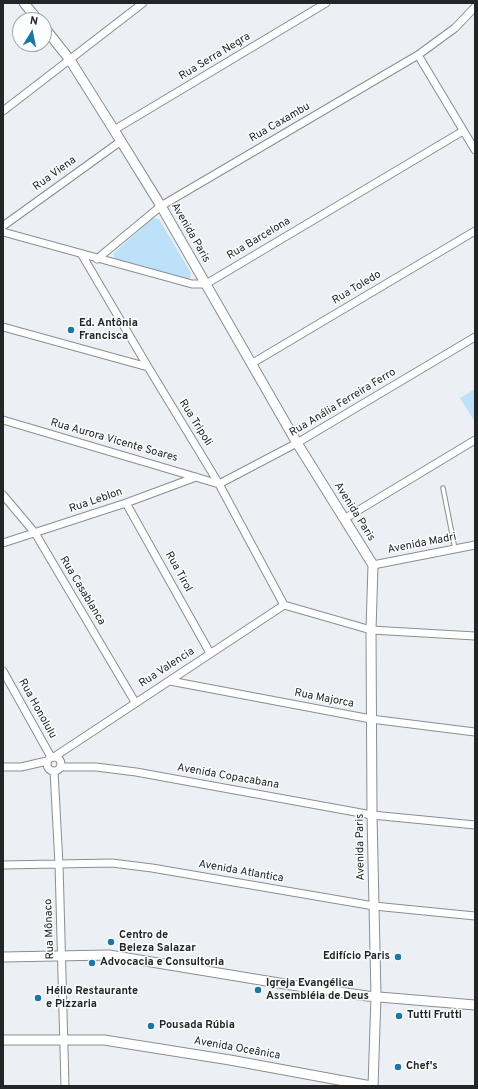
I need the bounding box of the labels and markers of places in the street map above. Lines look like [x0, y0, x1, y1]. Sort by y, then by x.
place label: Ed. Antônia Francisca [79, 317, 138, 343]
marker: Ed. Antônia Francisca [66, 325, 76, 335]
place label: Centro de Beleza Salazar [119, 929, 196, 955]
marker: Centro de Beleza Salazar [106, 937, 116, 947]
place label: Edifício Paris [323, 950, 390, 964]
marker: Edifício Paris [393, 952, 403, 962]
place label: Advocacia e Consultoria [100, 956, 224, 970]
marker: Advocacia e Consultoria [87, 958, 97, 968]
place label: Igreja Evangélica Assembléia de Deus [266, 977, 369, 1003]
place label: Hélio Restaurante e Pizzaria [46, 985, 138, 1011]
marker: Igreja Evangélica Assembléia de Deus [253, 985, 263, 995]
marker: Hélio Restaurante e Pizzaria [33, 993, 43, 1003]
place label: Tutti Frutti [407, 1009, 462, 1023]
marker: Tutti Frutti [394, 1011, 404, 1021]
place label: Pousada Rúbia [159, 1019, 235, 1033]
marker: Pousada Rúbia [146, 1021, 156, 1031]
place label: Chef's [406, 1060, 438, 1074]
marker: Chef's [393, 1062, 403, 1072]

